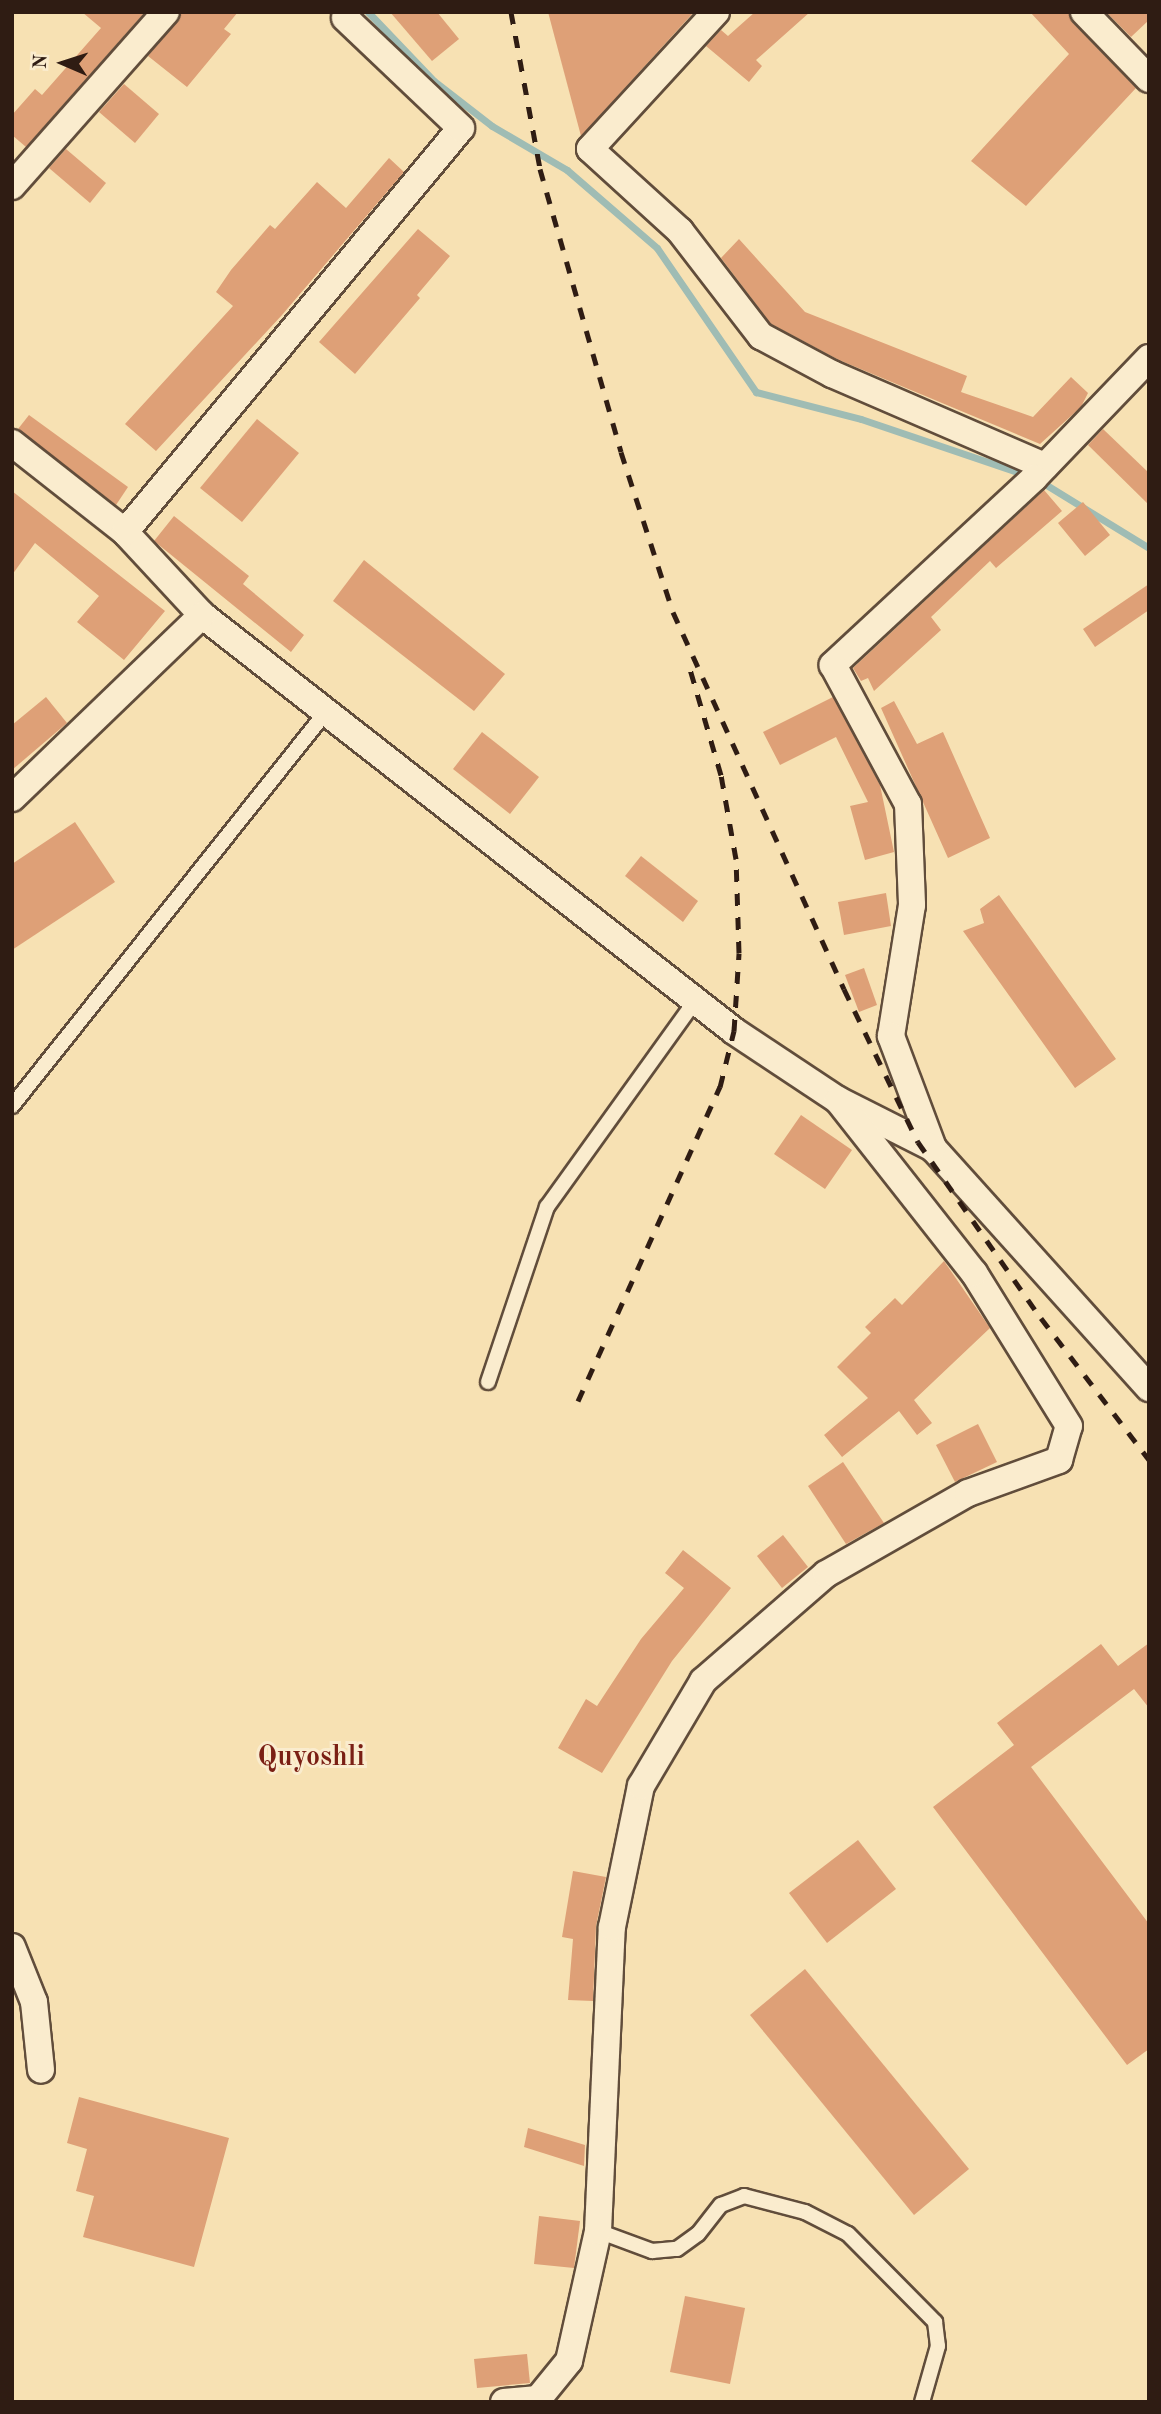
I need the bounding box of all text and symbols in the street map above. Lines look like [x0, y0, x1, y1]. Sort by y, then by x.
north arrow [28, 28, 98, 98]
text: N [32, 54, 51, 70]
district label: Quyoshli [257, 1741, 365, 1775]

